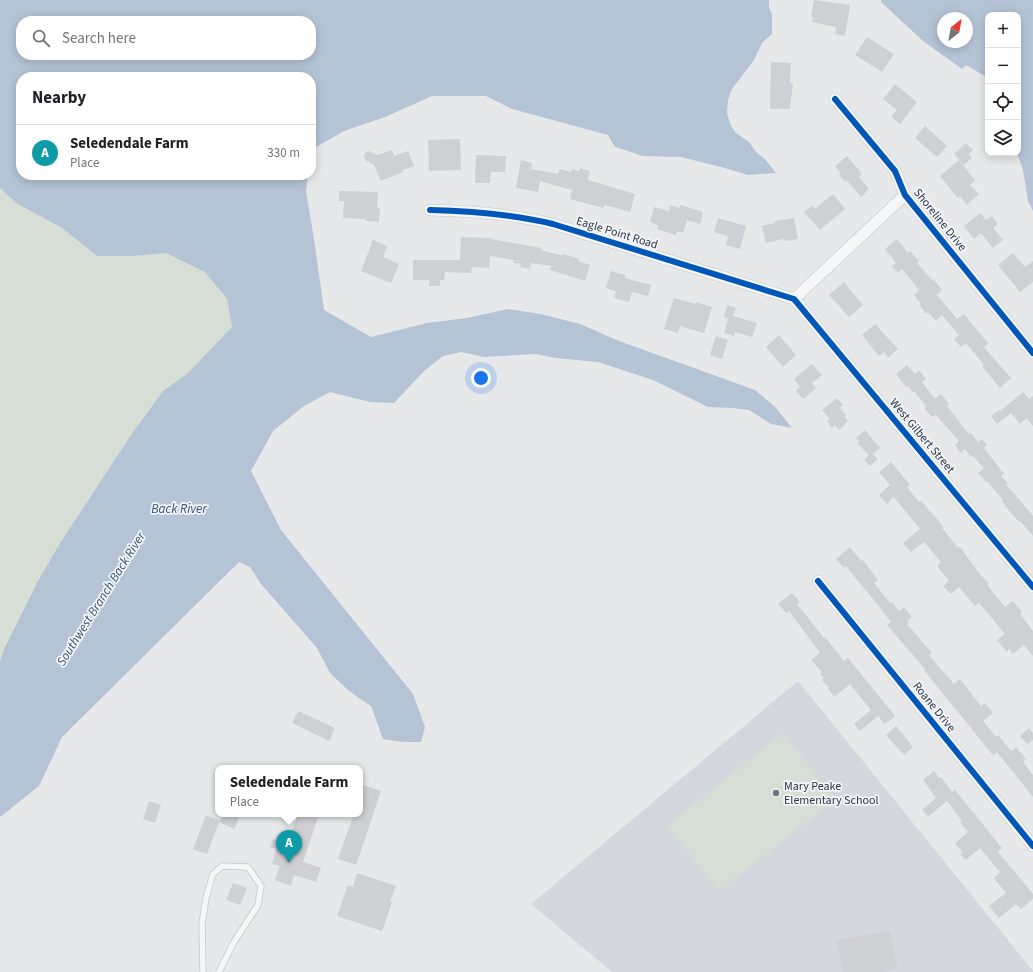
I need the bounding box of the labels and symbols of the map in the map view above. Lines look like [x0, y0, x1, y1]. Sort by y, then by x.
north arrow [937, 12, 973, 48]
street label: Shoreline Drive [909, 185, 971, 255]
street label: Eagle Point Road [574, 213, 660, 253]
your location [471, 368, 491, 388]
street label: West Gilbert Street [885, 395, 959, 477]
water label: Back River [151, 500, 207, 518]
water label: Southwest Branch Back River [52, 528, 150, 669]
street label: Roane Drive [909, 678, 960, 736]
place label: Mary Peake Elementary School [784, 778, 879, 809]
marker: Mary Peake Elementary School [771, 788, 781, 798]
pin: A [276, 830, 302, 863]

